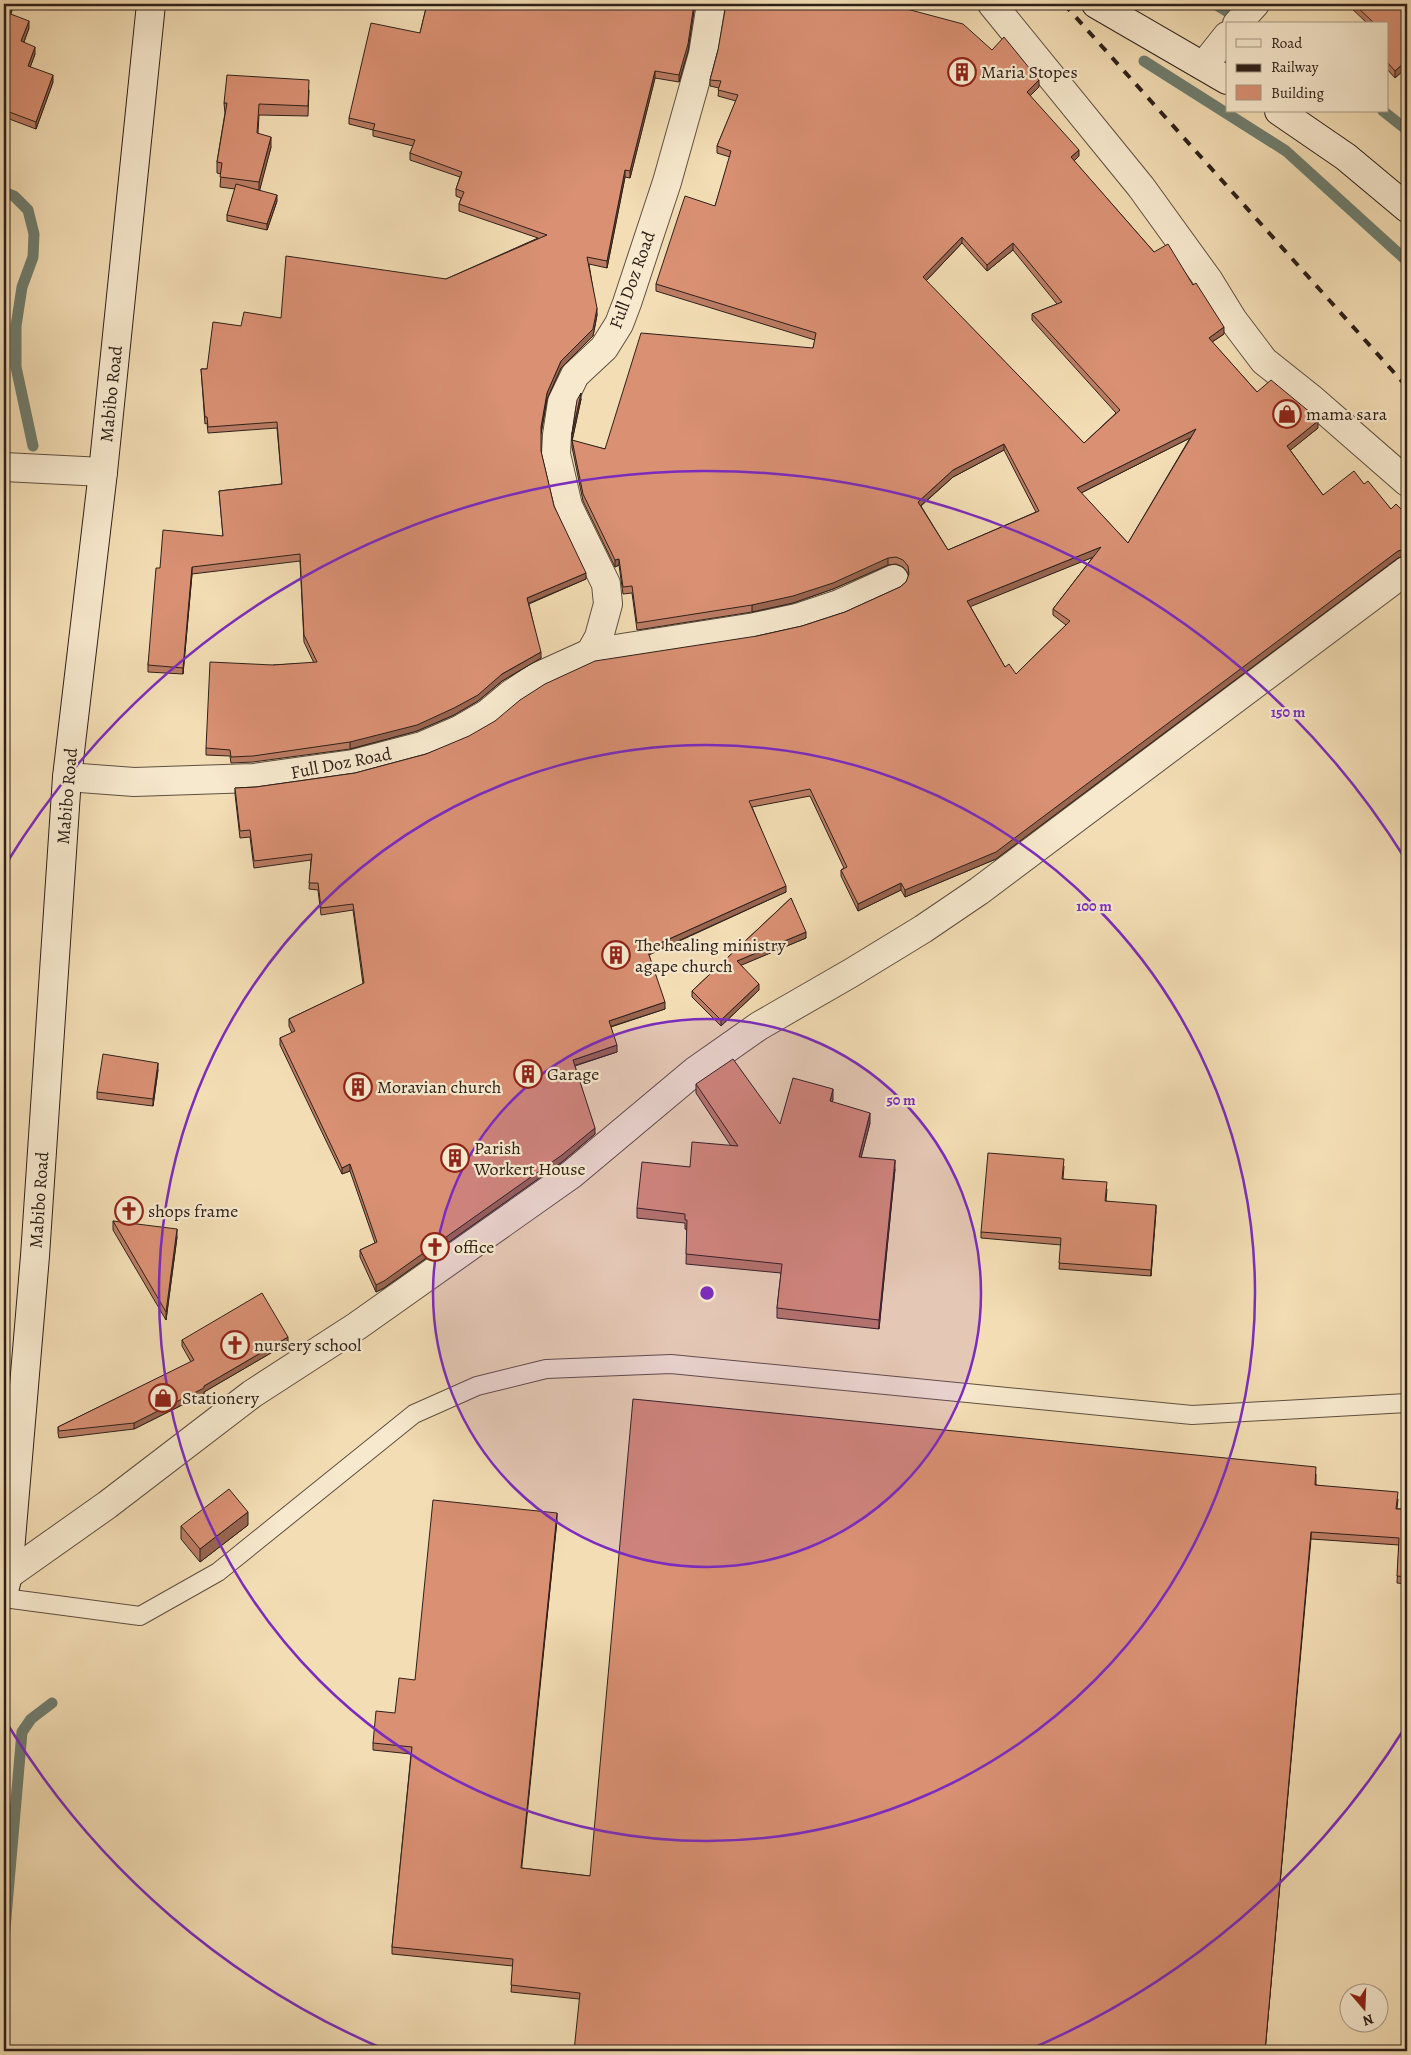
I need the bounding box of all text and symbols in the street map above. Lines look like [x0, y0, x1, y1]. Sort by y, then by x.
legend [1226, 22, 1388, 112]
text: Road [1271, 33, 1303, 53]
building icon: Maria Stopes [947, 57, 977, 87]
text: Railway [1271, 57, 1319, 77]
place label: Maria Stopes [981, 60, 1078, 84]
text: Building [1271, 83, 1324, 103]
street label: Full Doz Road [603, 228, 661, 332]
street label: Mabibo Road [94, 344, 128, 443]
shop icon: mama sara [1272, 399, 1302, 429]
place label: mama sara [1306, 402, 1388, 426]
text: 150 m [1271, 702, 1306, 722]
street label: Full Doz Road [289, 741, 394, 785]
street label: Mabibo Road [51, 746, 83, 845]
text: 100 m [1076, 896, 1112, 916]
place label: The healing ministry agape church [635, 933, 787, 978]
building icon: The healing ministry agape church [601, 940, 631, 970]
building icon: Garage [513, 1059, 543, 1089]
place label: Garage [547, 1062, 599, 1086]
building icon: Moravian church [343, 1072, 373, 1102]
place label: Moravian church [377, 1075, 502, 1099]
text: 50 m [886, 1090, 916, 1110]
place label: Parish Workert House [473, 1136, 586, 1181]
building icon: Parish Workert House [440, 1143, 470, 1173]
street label: Mabibo Road [24, 1151, 54, 1249]
church icon: shops frame [114, 1196, 144, 1226]
place label: shops frame [148, 1199, 238, 1223]
church icon: office [420, 1232, 450, 1262]
place label: office [454, 1235, 494, 1259]
centre of rings [698, 1284, 716, 1302]
church icon: nursery school [220, 1330, 250, 1360]
place label: nursery school [254, 1333, 362, 1357]
shop icon: Stationery [148, 1383, 178, 1413]
place label: Stationery [182, 1386, 260, 1410]
north arrow [1338, 1982, 1388, 2032]
text: N [1360, 2009, 1376, 2030]

